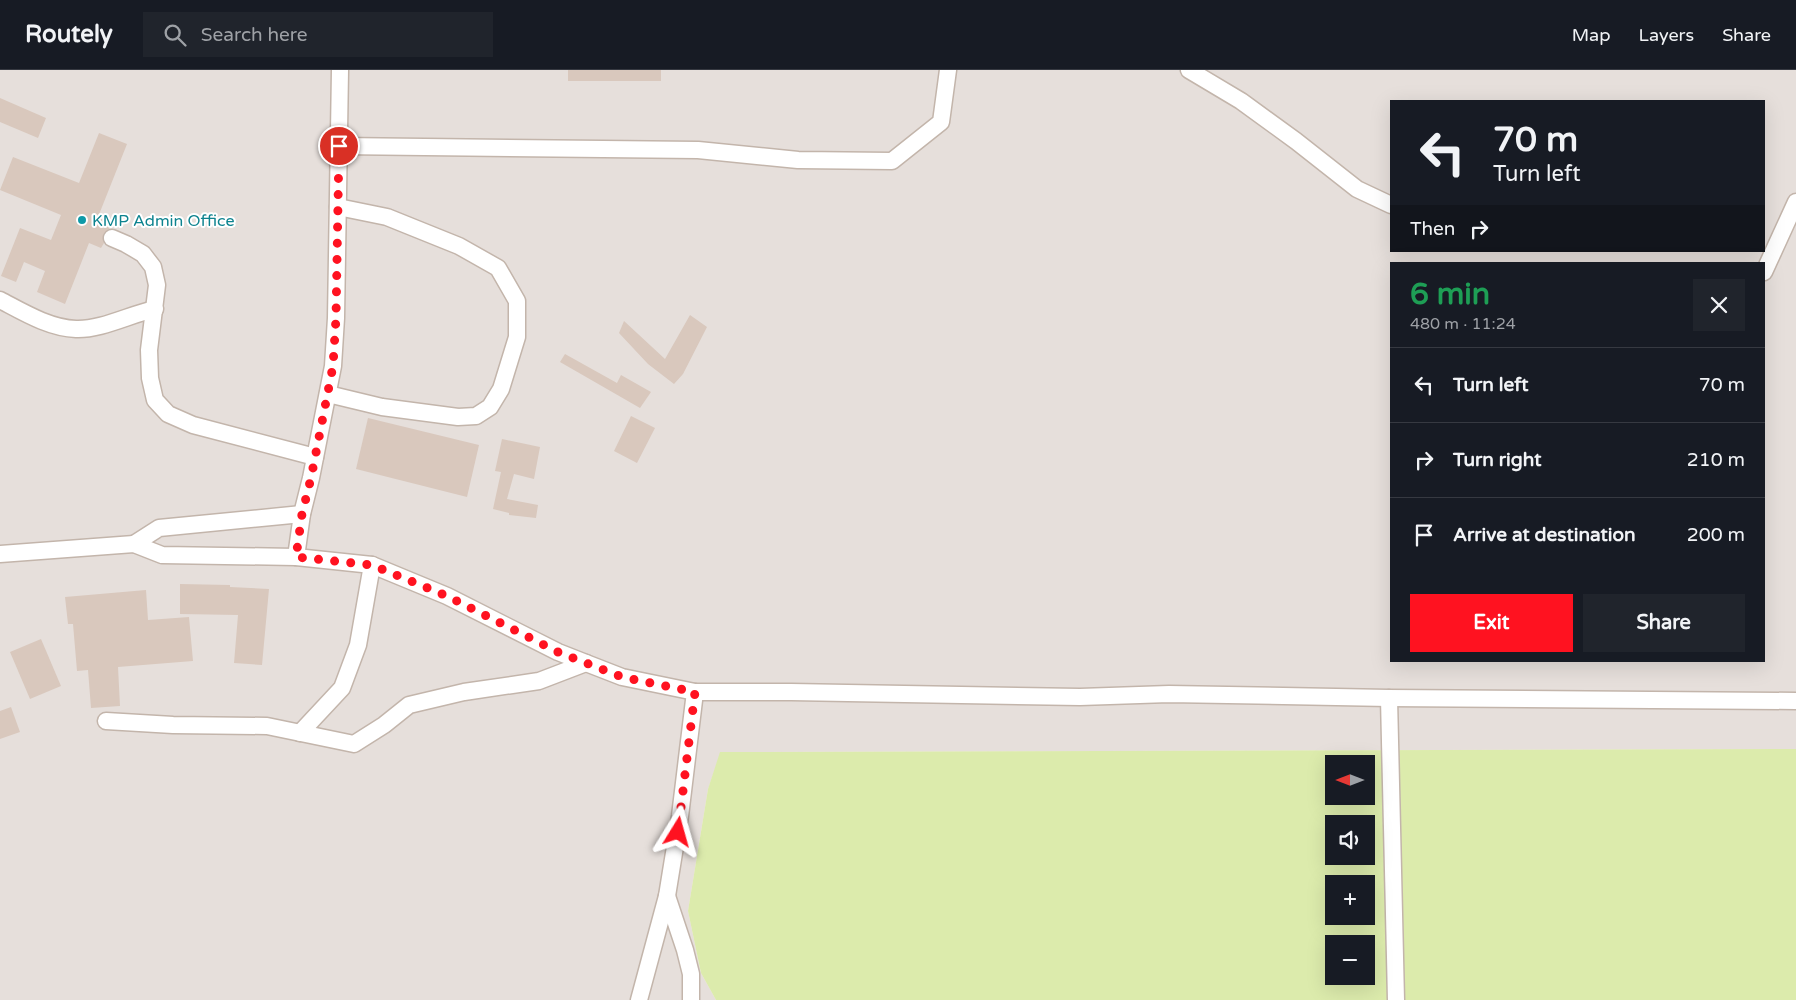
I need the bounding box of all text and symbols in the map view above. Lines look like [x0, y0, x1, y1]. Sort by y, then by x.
search box [143, 12, 493, 57]
text: Routely [25, 20, 113, 49]
icon: search [161, 21, 189, 49]
text: Search here [201, 24, 308, 46]
text: Map [1572, 24, 1611, 46]
text: Layers [1639, 24, 1694, 46]
text: Share [1722, 24, 1771, 46]
text: 70 m [1493, 119, 1578, 161]
icon: left [1410, 120, 1475, 185]
pin [318, 125, 360, 167]
icon: arrive [325, 132, 353, 160]
text: Turn left [1493, 161, 1581, 187]
place label: KMP Admin Office [92, 211, 235, 231]
marker: KMP Admin Office [76, 214, 88, 226]
icon: right [1465, 215, 1493, 243]
text: Then [1410, 218, 1455, 240]
text: 6 min [1410, 276, 1490, 313]
button: close [1693, 279, 1745, 331]
text: 480 m · 11:24 [1410, 314, 1516, 334]
icon: left [1410, 371, 1438, 399]
text: Turn left [1453, 374, 1529, 396]
text: 70 m [1699, 374, 1745, 396]
icon: right [1410, 446, 1438, 474]
text: Turn right [1453, 449, 1541, 471]
text: 210 m [1687, 449, 1745, 471]
icon: arrive [1410, 521, 1438, 549]
text: Arrive at destination [1453, 524, 1636, 546]
text: 200 m [1687, 524, 1745, 546]
button: Exit [1410, 594, 1573, 652]
button: Share [1583, 594, 1745, 652]
north arrow [1325, 755, 1375, 805]
map controls [1325, 755, 1375, 985]
position arrow [651, 805, 703, 857]
button: sound [1325, 815, 1375, 865]
button: + [1325, 875, 1375, 925]
button: − [1325, 935, 1375, 985]

